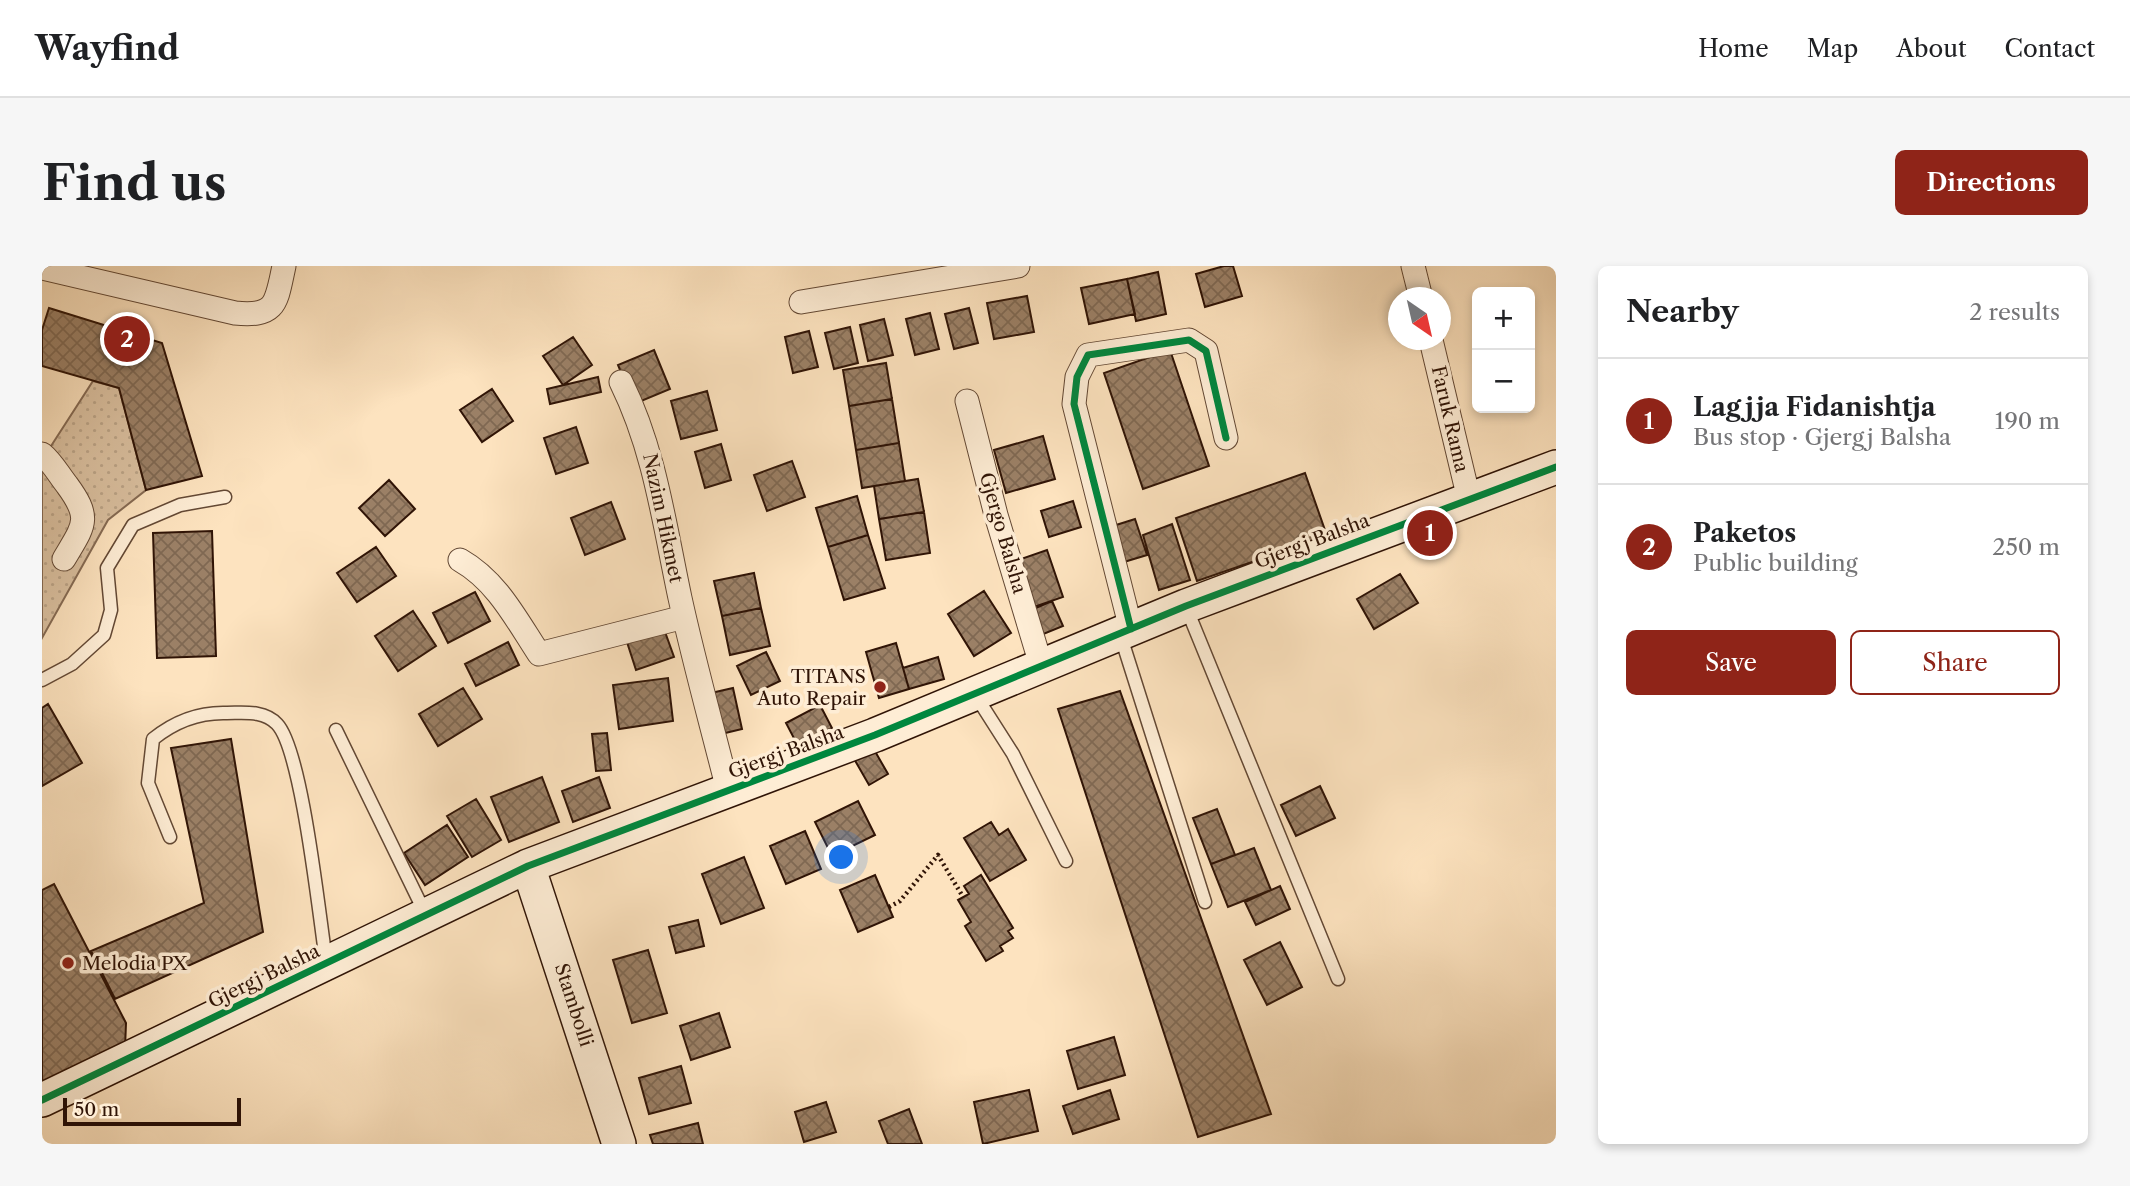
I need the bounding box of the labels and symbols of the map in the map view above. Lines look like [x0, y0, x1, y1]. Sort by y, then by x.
north arrow [1388, 287, 1451, 350]
pin: 2 [104, 313, 150, 365]
street label: Faruk Rama [1427, 363, 1473, 475]
street label: Nazim Hikmet [638, 451, 688, 585]
street label: Gjergo Balsha [975, 470, 1031, 596]
pin: 1 [1407, 507, 1453, 559]
street label: Gjergj Balsha [1251, 509, 1373, 573]
place label: TITANS Auto Repair [756, 665, 866, 710]
marker: TITANS Auto Repair [872, 679, 888, 695]
street label: Gjergj Balsha [725, 720, 847, 784]
your location [824, 840, 858, 874]
street label: Gjergj Balsha [204, 939, 324, 1013]
place label: Melodia PX [82, 952, 188, 975]
marker: Melodia PX [60, 955, 76, 971]
street label: Stambolli [550, 961, 598, 1050]
scale bar [63, 1095, 242, 1127]

